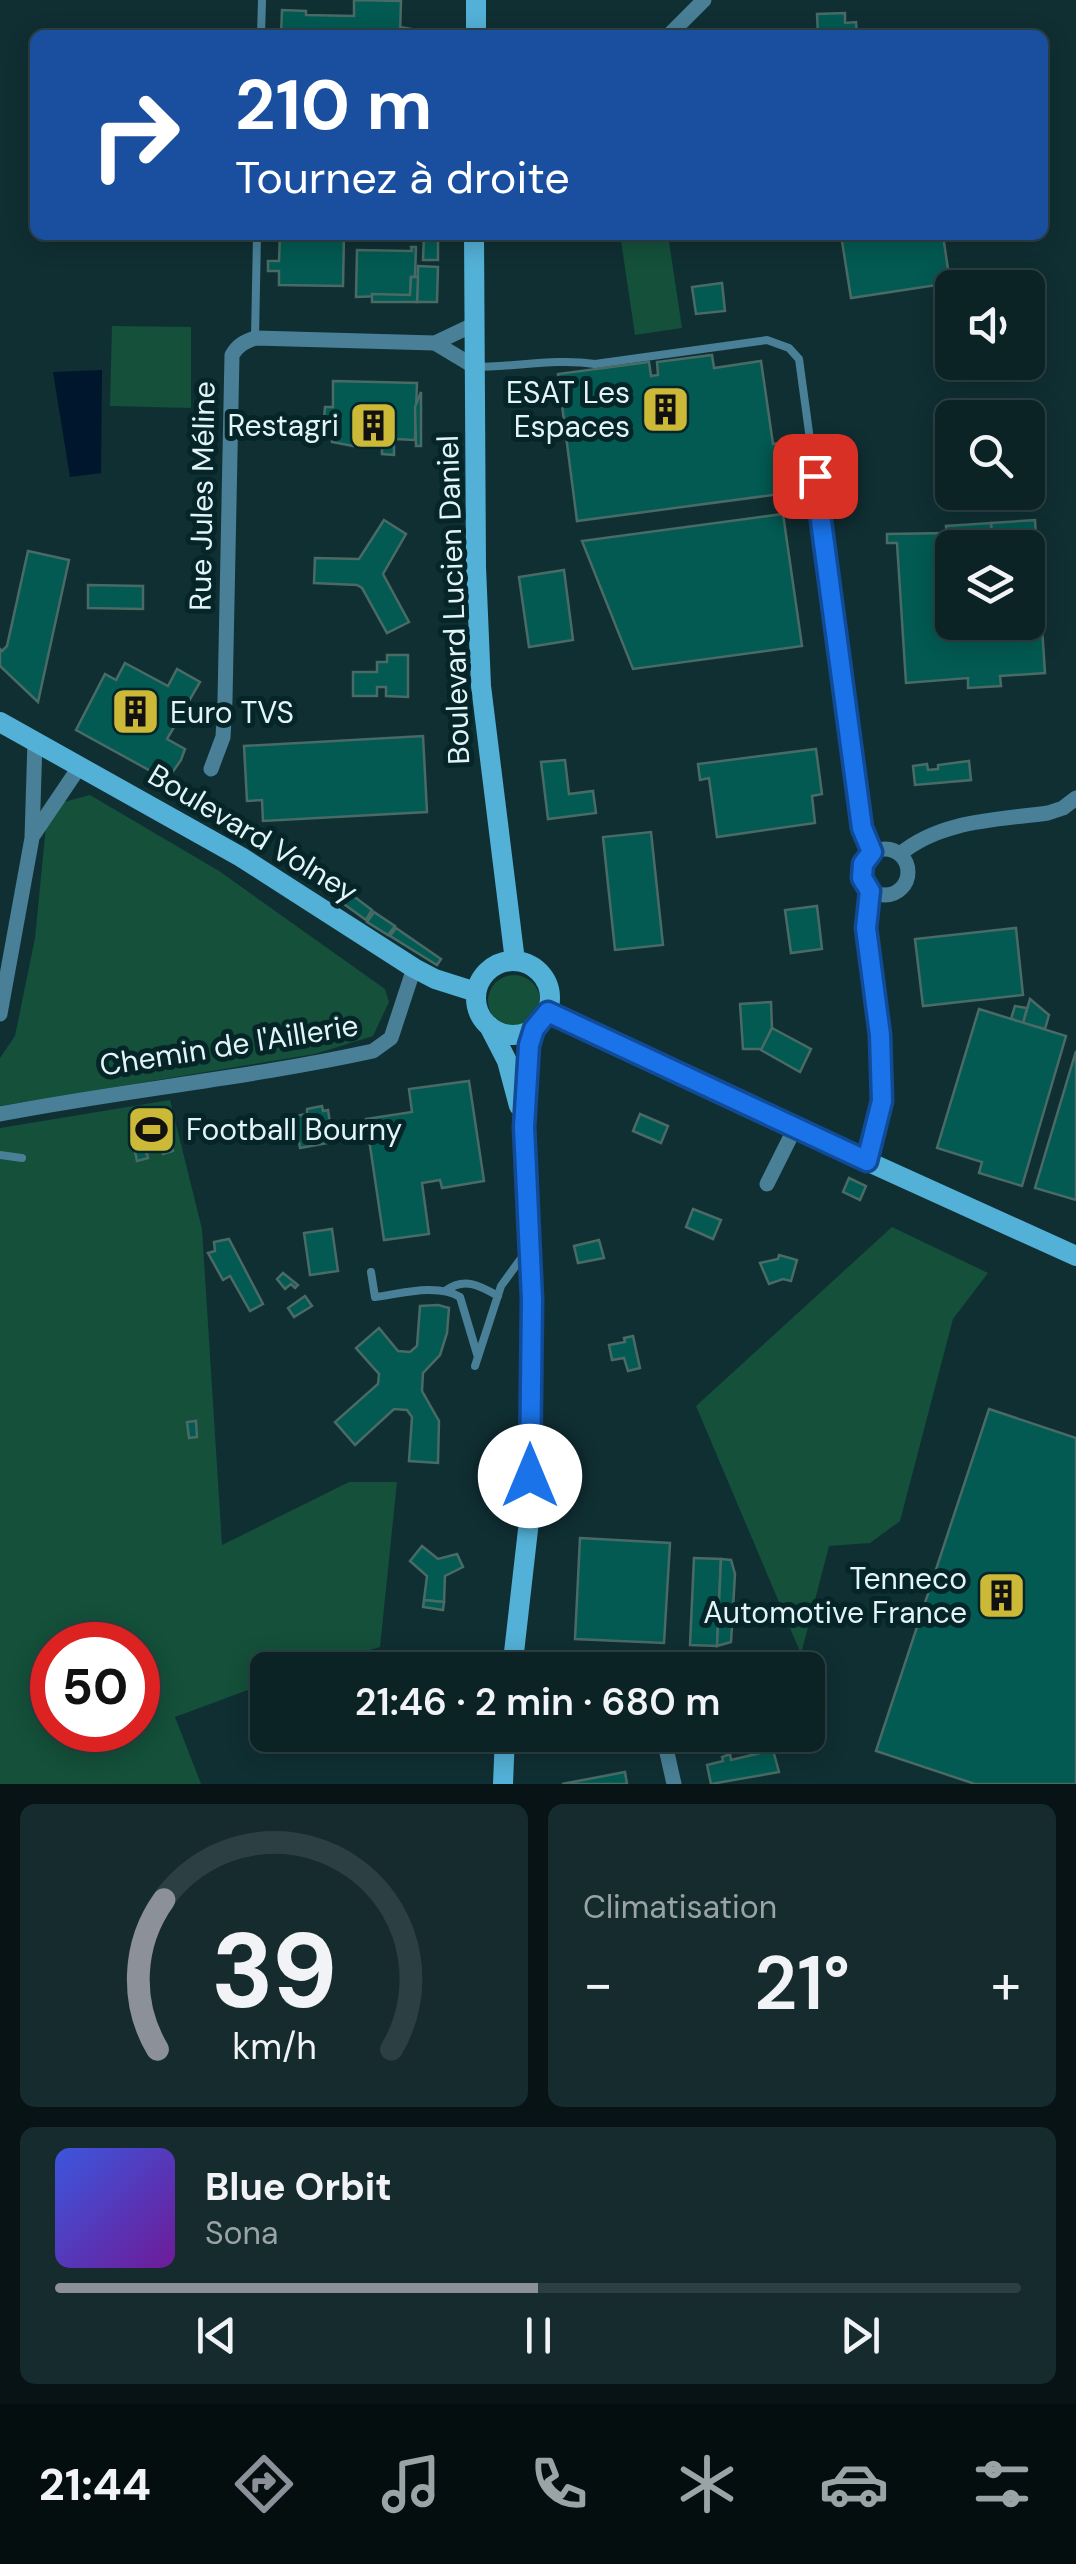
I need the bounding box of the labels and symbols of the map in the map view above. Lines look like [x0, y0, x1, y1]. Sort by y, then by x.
place label: ESAT Les Espaces [506, 373, 630, 446]
street label: Rue Jules Méline [181, 381, 223, 611]
building icon: ESAT Les Espaces [639, 383, 691, 435]
building icon: Restagri [348, 399, 400, 451]
place label: Restagri [228, 406, 339, 445]
pin [773, 434, 858, 519]
street label: Boulevard Lucien Daniel [428, 435, 478, 765]
building icon: Euro TVS [109, 686, 161, 738]
place label: Euro TVS [170, 693, 294, 732]
street label: Boulevard Volney [141, 755, 365, 911]
street label: Chemin de l'Aillerie [97, 1005, 361, 1085]
sports icon: Football Bourny [125, 1103, 177, 1155]
place label: Football Bourny [186, 1110, 403, 1149]
position arrow [478, 1424, 582, 1528]
place label: Tenneco Automotive France [703, 1559, 967, 1632]
building icon: Tenneco Automotive France [976, 1569, 1028, 1621]
speed limit sign: 50 [30, 1622, 160, 1752]

